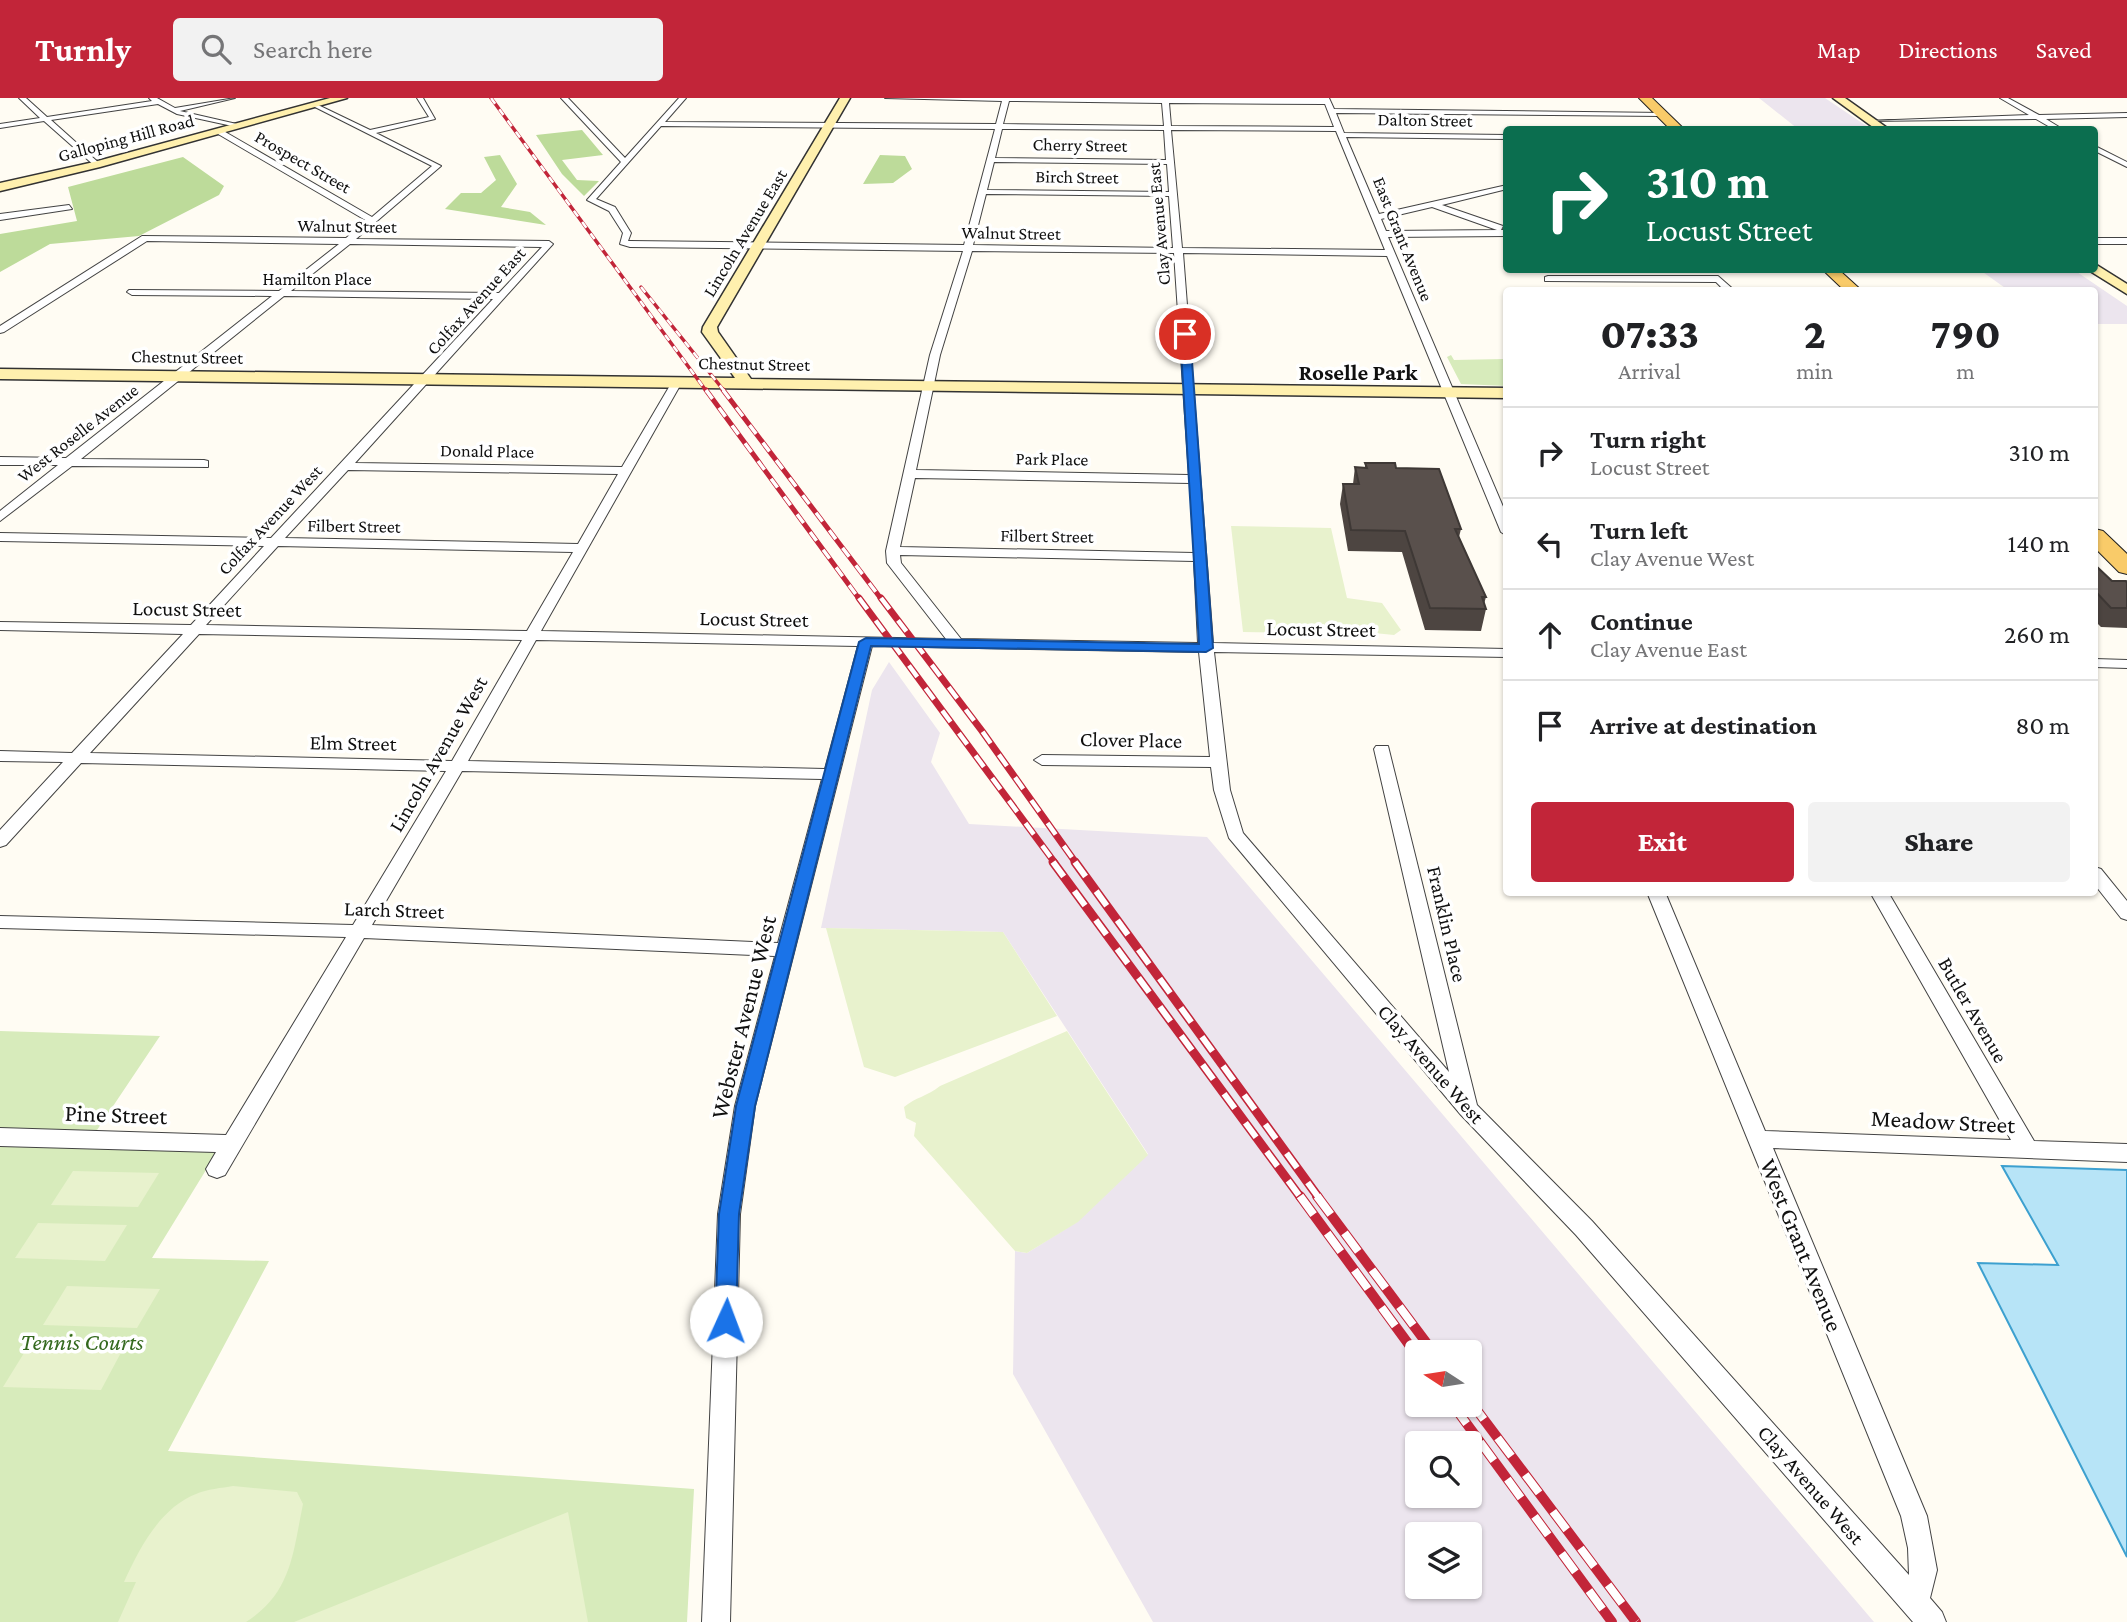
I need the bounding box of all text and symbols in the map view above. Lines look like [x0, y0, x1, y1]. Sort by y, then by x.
search box [173, 18, 663, 81]
icon: search [197, 30, 235, 68]
text: Turnly [35, 31, 131, 68]
text: Search here [253, 35, 372, 64]
text: Map [1817, 36, 1861, 63]
text: Directions [1899, 36, 1998, 63]
text: Saved [2036, 36, 2092, 63]
street label: Dalton Street [1377, 109, 1474, 131]
street label: Galloping Hill Road [56, 110, 197, 166]
street label: Prospect Street [252, 126, 355, 198]
street label: Cherry Street [1032, 134, 1129, 156]
icon: right [1531, 154, 1622, 245]
text: 310 m [1646, 154, 1769, 209]
street label: Clay Avenue East [1144, 161, 1174, 286]
street label: Lincoln Avenue East [699, 165, 791, 300]
street label: Birch Street [1035, 166, 1120, 188]
street label: East Grant Avenue [1369, 174, 1437, 304]
text: Locust Street [1646, 212, 1812, 248]
street label: Walnut Street [297, 215, 398, 237]
street label: Walnut Street [961, 222, 1062, 244]
street label: Colfax Avenue East [423, 243, 530, 359]
street label: Hamilton Place [262, 269, 372, 289]
pin [1155, 304, 1215, 364]
text: 07:33 [1600, 310, 1699, 357]
text: 2 [1804, 310, 1826, 357]
text: 790 [1930, 310, 2001, 357]
icon: arrive [1166, 315, 1204, 353]
street label: Chestnut Street [131, 346, 244, 368]
street label: Chestnut Street [698, 353, 811, 375]
text: Arrival [1618, 358, 1681, 384]
text: min [1796, 358, 1833, 384]
text: m [1956, 358, 1975, 384]
district label: Roselle Park [1298, 359, 1418, 385]
street label: West Roselle Avenue [14, 380, 142, 486]
text: Turn right [1590, 425, 1706, 454]
icon: right [1531, 434, 1569, 472]
text: 310 m [2009, 438, 2070, 467]
street label: Donald Place [440, 440, 534, 462]
street label: Park Place [1015, 448, 1089, 470]
text: Locust Street [1590, 454, 1709, 480]
street label: Colfax Avenue West [214, 460, 327, 579]
street label: Filbert Street [307, 515, 402, 537]
text: Turn left [1590, 516, 1688, 545]
street label: Filbert Street [1000, 525, 1095, 547]
icon: left [1531, 525, 1569, 563]
text: 140 m [2008, 529, 2070, 558]
text: Clay Avenue West [1590, 545, 1754, 571]
street label: Locust Street [132, 596, 243, 622]
street label: Locust Street [699, 606, 810, 632]
text: Continue [1590, 607, 1693, 636]
street label: Locust Street [1266, 616, 1377, 642]
icon: ahead [1531, 616, 1569, 654]
text: 260 m [2004, 620, 2070, 649]
text: Clay Avenue East [1590, 636, 1747, 662]
street label: Lincoln Avenue West [384, 671, 493, 836]
icon: arrive [1531, 707, 1569, 745]
text: Arrive at destination [1590, 711, 1817, 740]
text: 80 m [2016, 711, 2070, 740]
street label: Clover Place [1080, 727, 1182, 753]
street label: Elm Street [309, 730, 398, 756]
button: Exit [1531, 802, 1794, 882]
button: Share [1808, 802, 2070, 882]
street label: Franklin Place [1422, 864, 1472, 984]
street label: Larch Street [343, 896, 446, 924]
street label: Webster Avenue West [705, 911, 782, 1122]
street label: Butler Avenue [1933, 953, 2013, 1067]
street label: Clay Avenue West [1373, 1000, 1490, 1129]
street label: Pine Street [64, 1099, 169, 1129]
street label: Meadow Street [1870, 1104, 2017, 1138]
street label: West Grant Avenue [1755, 1155, 1849, 1335]
position arrow [689, 1284, 763, 1358]
park label: Tennis Courts [20, 1328, 144, 1355]
north arrow [1405, 1340, 1482, 1418]
map controls [1405, 1340, 1482, 1599]
street label: Clay Avenue West [1753, 1421, 1870, 1550]
button: search [1405, 1431, 1482, 1508]
button: layers [1405, 1522, 1482, 1599]

